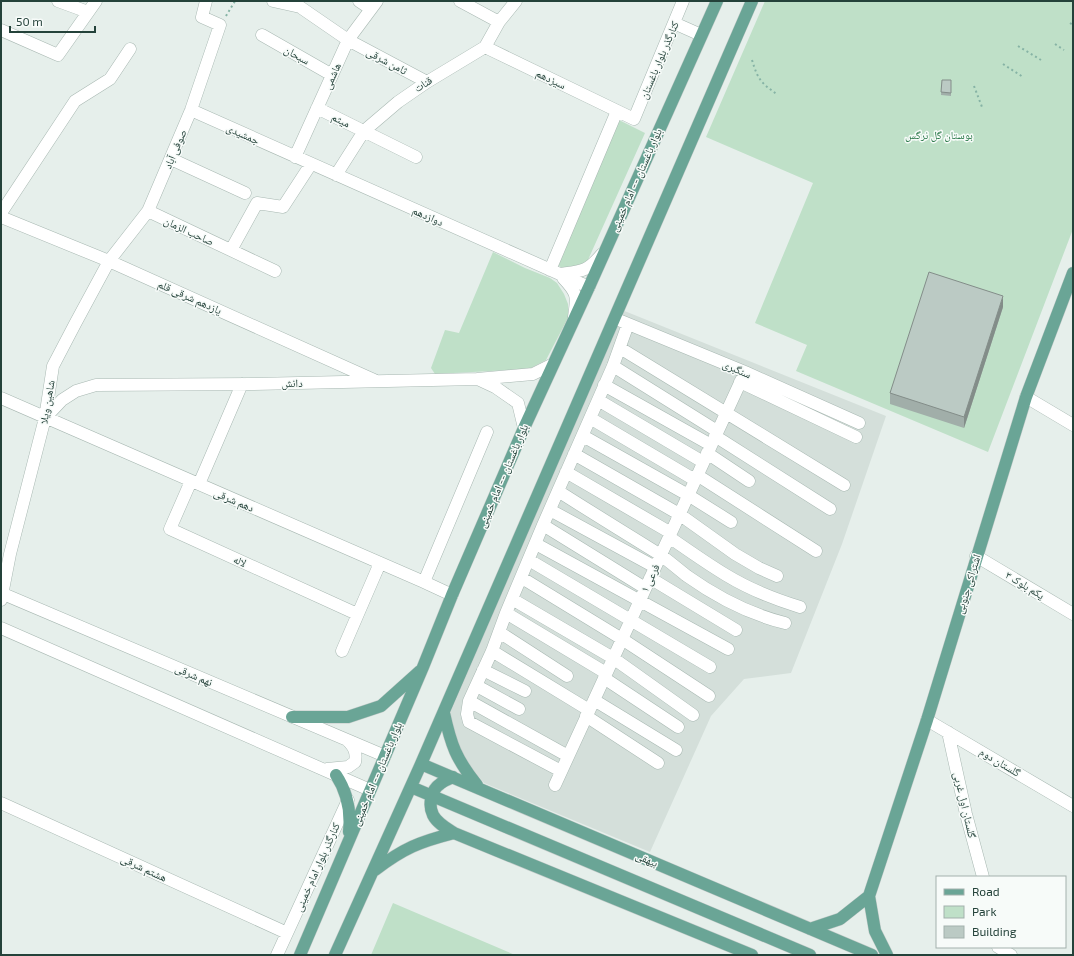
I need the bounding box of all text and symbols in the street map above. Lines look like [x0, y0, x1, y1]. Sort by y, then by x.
scale bar [10, 8, 95, 34]
text: 50 m [16, 14, 43, 28]
street label: کنارگذر بلوار باغستان [636, 19, 682, 101]
street label: سبحان [282, 42, 312, 68]
street label: ثامن شرقی [364, 44, 410, 78]
street label: هاشمی [320, 60, 344, 92]
street label: سیزدهم [533, 66, 568, 93]
street label: قنات [411, 73, 435, 94]
street label: میثم [329, 110, 352, 131]
street label: جمشیدی [224, 121, 262, 147]
street label: بلوار باغستان -- امام خمینی [607, 126, 665, 234]
street label: صوفی آباد [160, 127, 190, 171]
park label: بوستان گل نرگس [905, 128, 973, 142]
street label: دوازدهم [410, 203, 446, 230]
street label: صاحب الزمان [162, 213, 216, 249]
street label: یازدهم شرقی قلم [155, 277, 225, 318]
street label: سنگبری [720, 357, 754, 381]
street label: دانش [281, 376, 303, 390]
street label: شاهین ویلا [36, 379, 58, 425]
street label: بلوار باغستان -- امام خمینی [475, 422, 531, 530]
street label: دهم شرقی [211, 485, 257, 516]
street label: لاله [232, 552, 249, 569]
street label: اشتراکی جنوبی [952, 553, 984, 615]
street label: ۱ فرعی [637, 561, 663, 594]
street label: یکم بلوک ۳ [1002, 568, 1048, 603]
street label: نهم شرقی [173, 661, 215, 690]
street label: بلوار باغستان -- امام خمینی [349, 720, 405, 828]
street label: گلستان دوم [977, 744, 1023, 780]
street label: گلستان اول غربی [951, 771, 980, 840]
street label: کنارگذر بلوار امام خمینی [291, 820, 343, 914]
street label: بیهقی [634, 848, 660, 870]
street label: هشتم شرقی [118, 851, 170, 886]
legend [936, 876, 1066, 948]
text: Road [972, 884, 1000, 898]
text: Park [972, 904, 997, 918]
text: Building [972, 924, 1017, 938]

